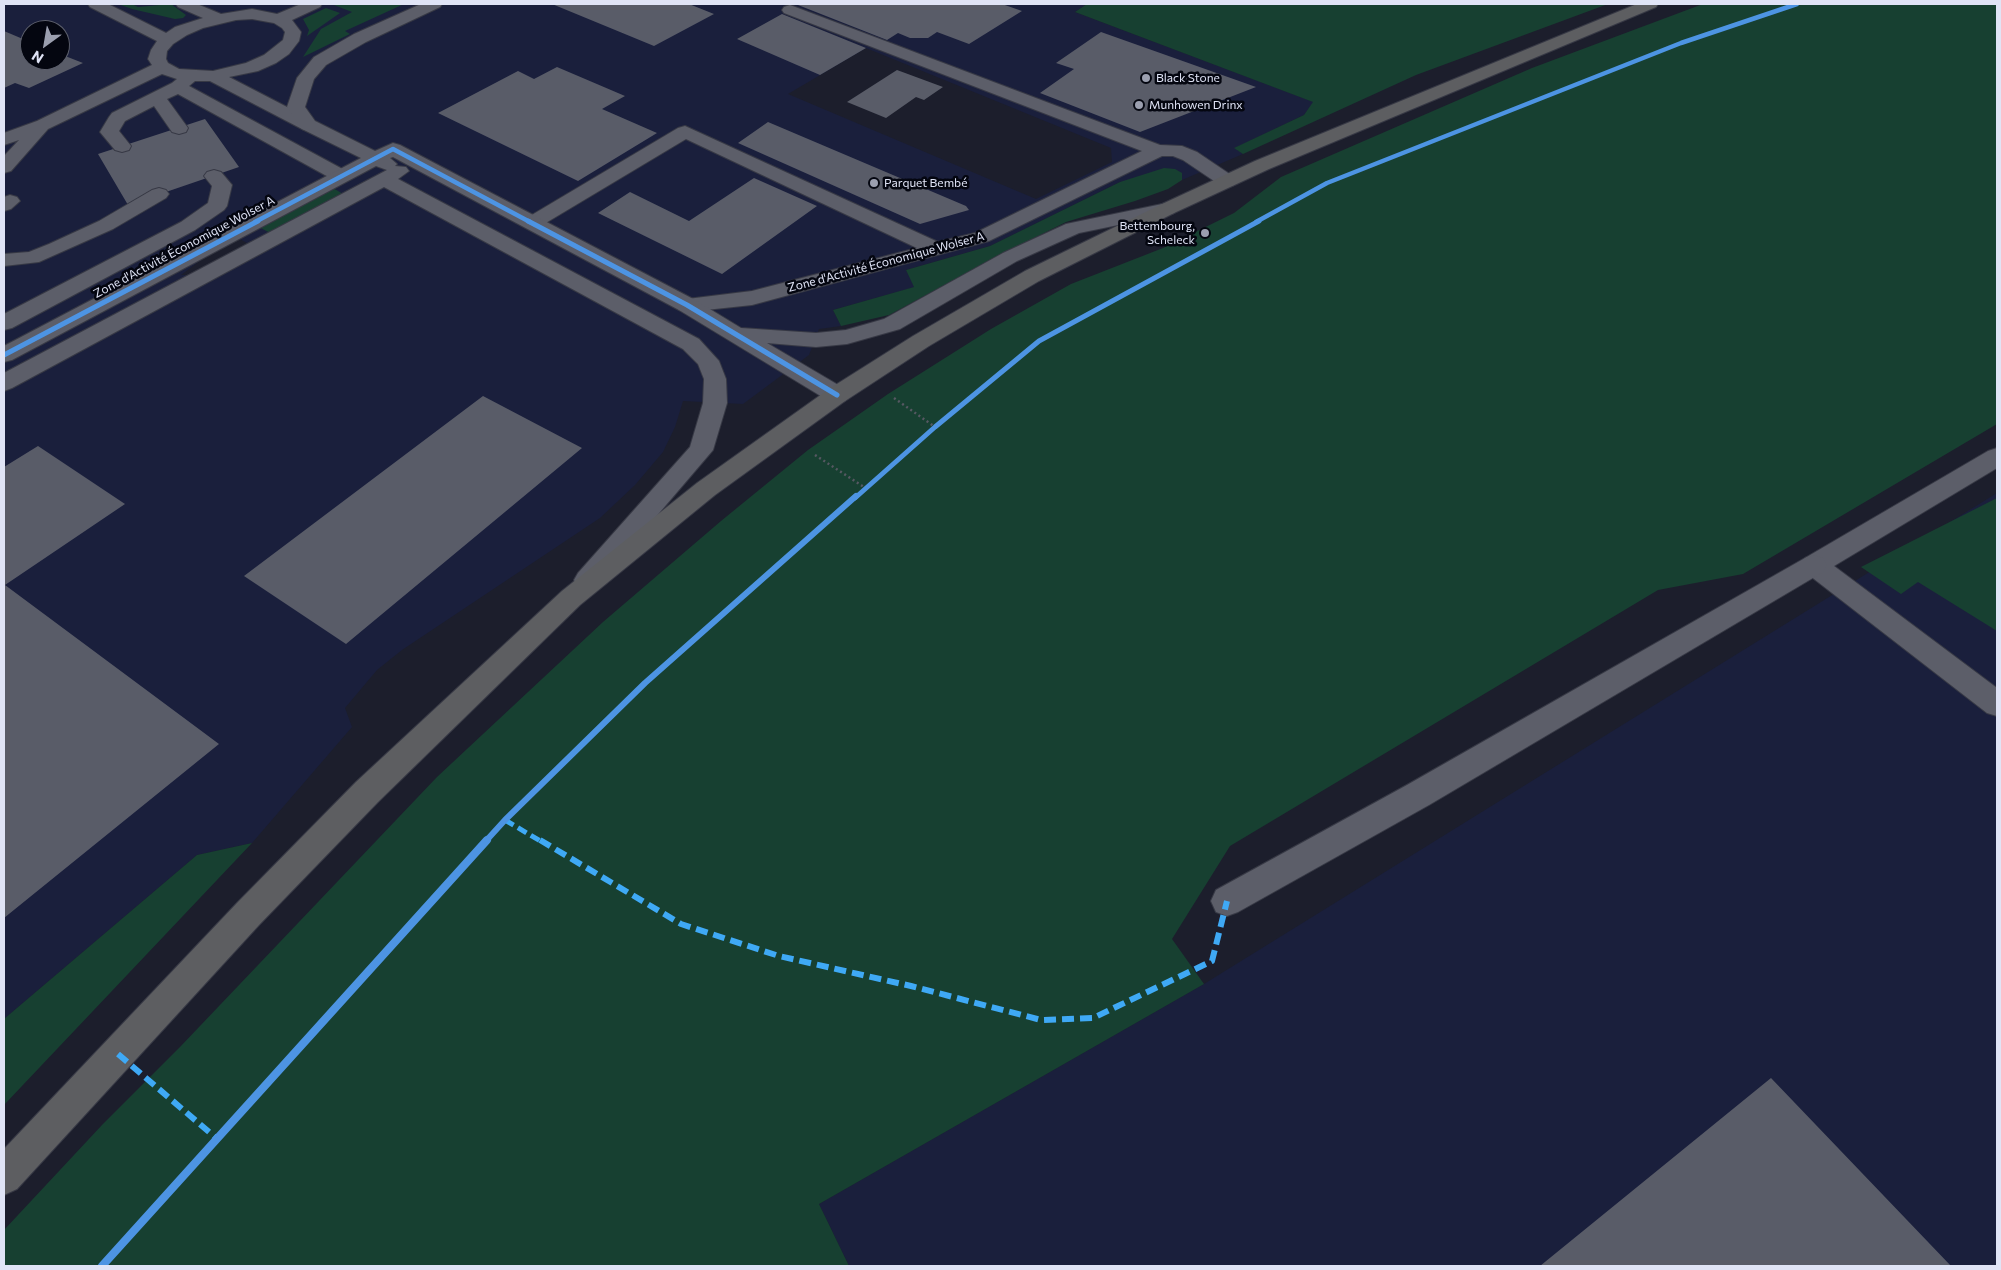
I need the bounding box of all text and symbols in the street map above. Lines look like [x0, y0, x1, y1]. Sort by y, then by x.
north arrow [20, 20, 70, 70]
text: N [28, 47, 46, 67]
place label: Black Stone [1156, 71, 1220, 85]
marker: Black Stone [1140, 72, 1152, 84]
place label: Munhowen Drinx [1149, 98, 1243, 112]
marker: Munhowen Drinx [1133, 99, 1145, 111]
place label: Parquet Bembé [884, 176, 968, 190]
marker: Parquet Bembé [868, 177, 880, 189]
street label: Zone d'Activité Économique Wolser A [91, 193, 277, 301]
place label: Bettembourg, Scheleck [1119, 219, 1195, 247]
marker: Bettembourg, Scheleck [1199, 227, 1211, 239]
street label: Zone d'Activité Économique Wolser A [786, 229, 986, 295]

